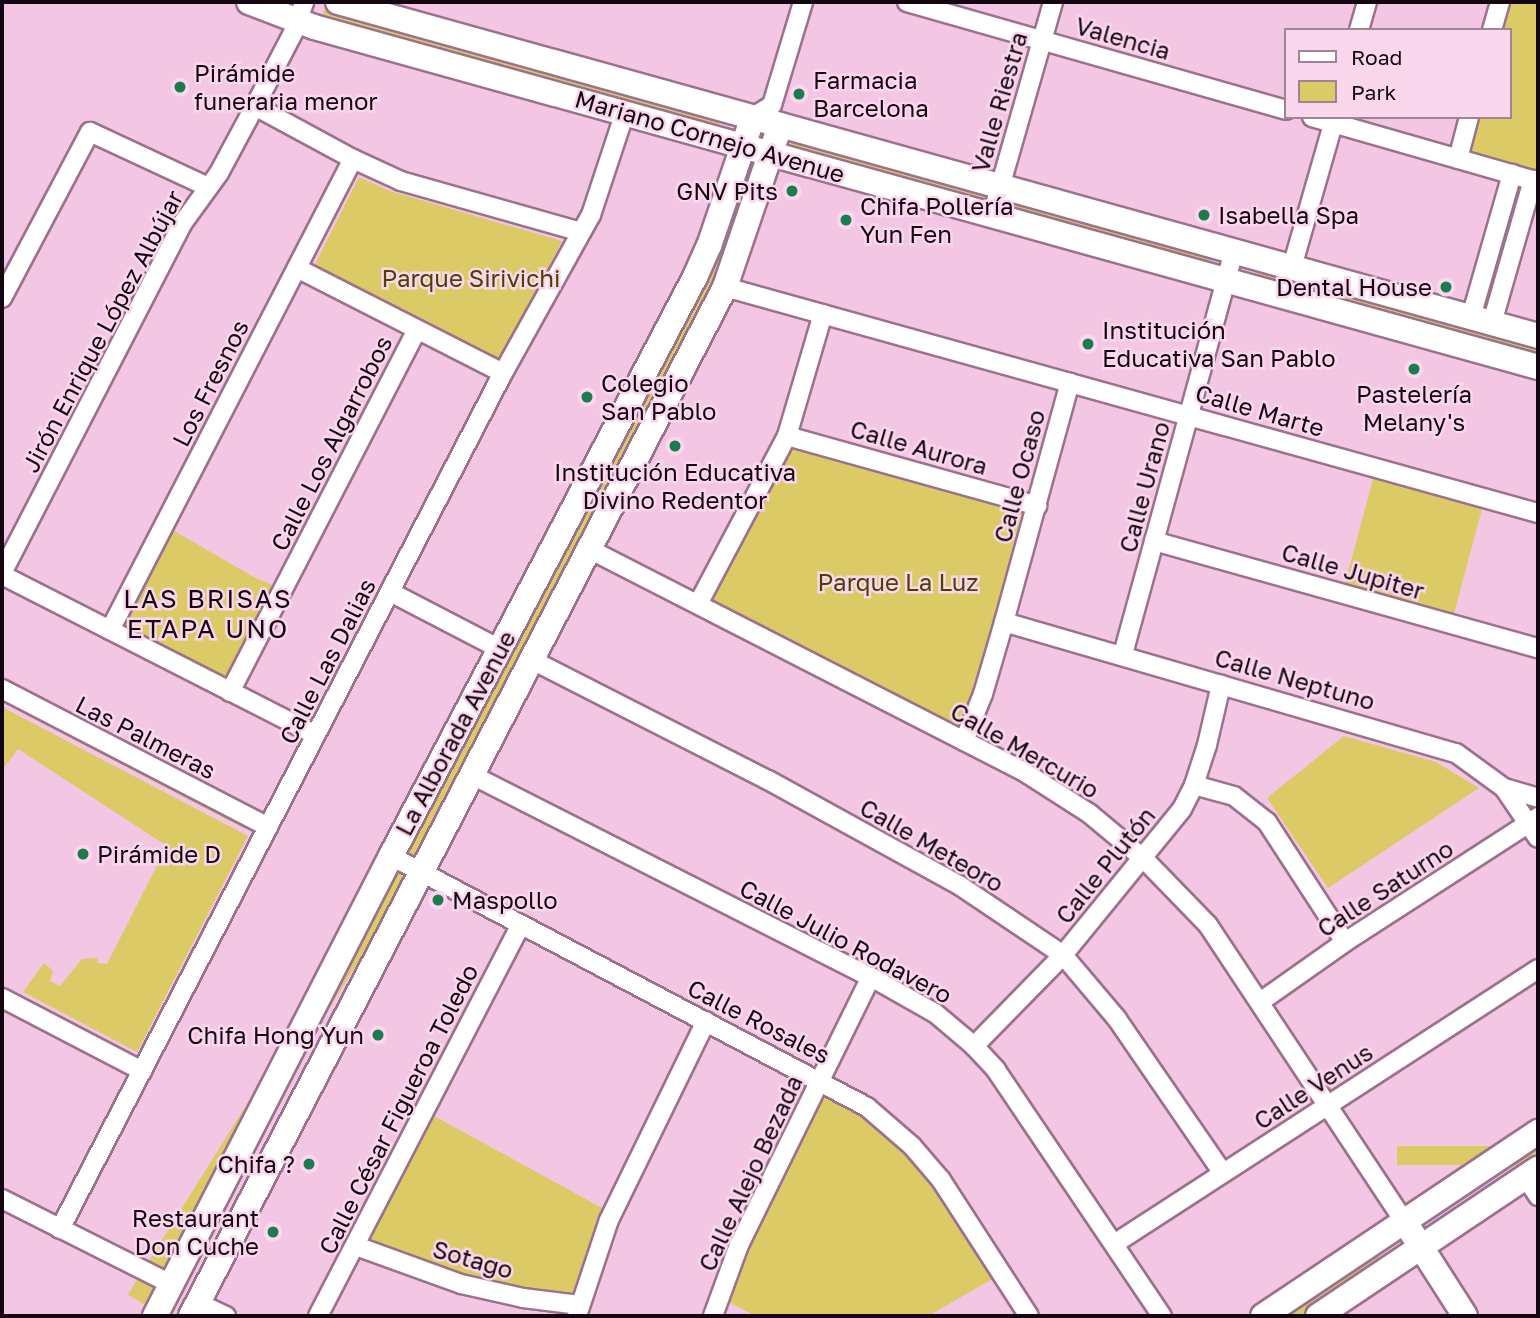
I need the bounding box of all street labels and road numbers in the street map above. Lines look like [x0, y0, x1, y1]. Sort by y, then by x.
street label: Valencia [1072, 11, 1174, 65]
street label: Valle Riestra [965, 28, 1033, 176]
street label: Mariano Cornejo Avenue [572, 84, 848, 188]
street label: Jirón Enrique López Albújar [15, 185, 189, 477]
street label: Los Fresnos [166, 315, 254, 451]
street label: Calle Los Algarrobos [264, 331, 398, 555]
street label: Calle Marte [1192, 378, 1328, 442]
street label: Calle Ocaso [987, 406, 1051, 546]
street label: Calle Aurora [847, 414, 991, 480]
street label: Calle Urano [1113, 418, 1175, 556]
street label: Calle Jupiter [1278, 537, 1428, 605]
street label: Calle Las Dalias [273, 573, 381, 749]
street label: La Alborada Avenue [389, 626, 521, 840]
street label: Calle Neptuno [1212, 642, 1378, 716]
street label: Las Palmeras [71, 689, 221, 785]
street label: Calle Mercurio [946, 696, 1104, 804]
street label: Calle Meteoro [855, 792, 1009, 898]
street label: Calle Plutón [1049, 801, 1161, 929]
street label: Calle Saturno [1312, 833, 1458, 943]
street label: Calle Julio Rodavero [735, 873, 957, 1009]
street label: Calle César Figueroa Toledo [312, 959, 484, 1259]
street label: Calle Rosales [683, 973, 835, 1069]
street label: Calle Venus [1248, 1037, 1378, 1135]
street label: Calle Alejo Bezada [692, 1070, 808, 1276]
street label: Sotago [430, 1234, 516, 1284]

